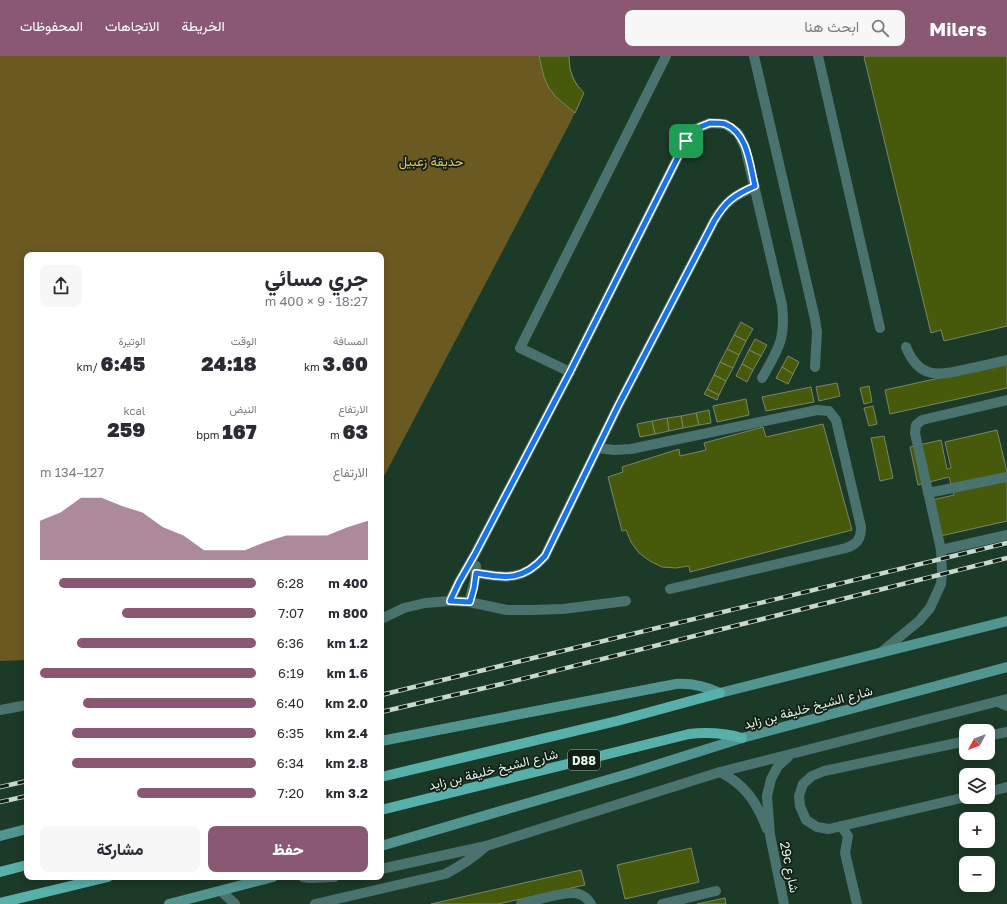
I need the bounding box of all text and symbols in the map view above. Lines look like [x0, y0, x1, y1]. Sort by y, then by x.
search box [625, 10, 905, 46]
text: المحفوظات [20, 17, 83, 34]
text: الاتجاهات [105, 17, 159, 34]
text: الخريطة [181, 17, 225, 34]
text: ابحث هنا [804, 17, 859, 35]
icon: search [869, 17, 891, 39]
text: Milers [929, 17, 987, 40]
pin [669, 124, 703, 158]
icon: arrive [675, 130, 697, 152]
park label: حديقة زعبيل [399, 153, 464, 170]
text: جري مسائي [264, 264, 368, 291]
button: share [40, 265, 82, 307]
text: 18:27 · 9 × 400 m [265, 293, 368, 309]
text: الوتيرة [118, 334, 145, 347]
text: الوقت [231, 334, 257, 347]
text: المسافة [333, 334, 368, 347]
text: 6:45 [100, 351, 145, 375]
text: 24:18 [201, 351, 257, 375]
text: 3.60 [323, 351, 368, 375]
text: /km [76, 360, 100, 373]
text: km [304, 360, 323, 373]
text: النبض [229, 402, 257, 415]
text: الارتفاع [338, 402, 368, 415]
text: kcal [124, 404, 145, 417]
text: 259 [107, 417, 145, 441]
text: 167 [222, 419, 257, 443]
text: 63 [342, 419, 368, 443]
text: bpm [196, 428, 222, 441]
text: m [330, 428, 342, 441]
text: 127–134 m [40, 464, 104, 480]
text: الارتفاع [333, 464, 368, 480]
text: 6:28 [277, 575, 304, 591]
text: 400 m [328, 575, 368, 591]
text: 7:07 [278, 605, 304, 621]
text: 800 m [328, 605, 368, 621]
text: 6:36 [277, 635, 304, 651]
text: 1.2 km [327, 635, 368, 651]
text: 6:19 [278, 665, 304, 681]
text: 1.6 km [327, 665, 368, 681]
street label: شارع الشيخ خليفة بن زايد [742, 682, 875, 734]
text: 6:40 [276, 695, 304, 711]
text: 2.0 km [325, 695, 368, 711]
north arrow [959, 724, 995, 760]
map controls [959, 724, 995, 892]
text: 6:35 [277, 725, 304, 741]
text: 2.4 km [326, 725, 368, 741]
street label: شارع الشيخ خليفة بن زايد [427, 745, 560, 795]
road number: D88 [568, 750, 600, 770]
text: 6:34 [277, 755, 304, 771]
text: 2.8 km [325, 755, 368, 771]
button: layers [959, 768, 995, 804]
text: 7:20 [278, 785, 304, 801]
text: 3.2 km [326, 785, 368, 801]
button: + [959, 812, 995, 848]
button: مشاركة [40, 826, 200, 872]
button: حفظ [208, 826, 368, 872]
street label: 29c شارع [775, 840, 803, 894]
button: − [959, 856, 995, 892]

